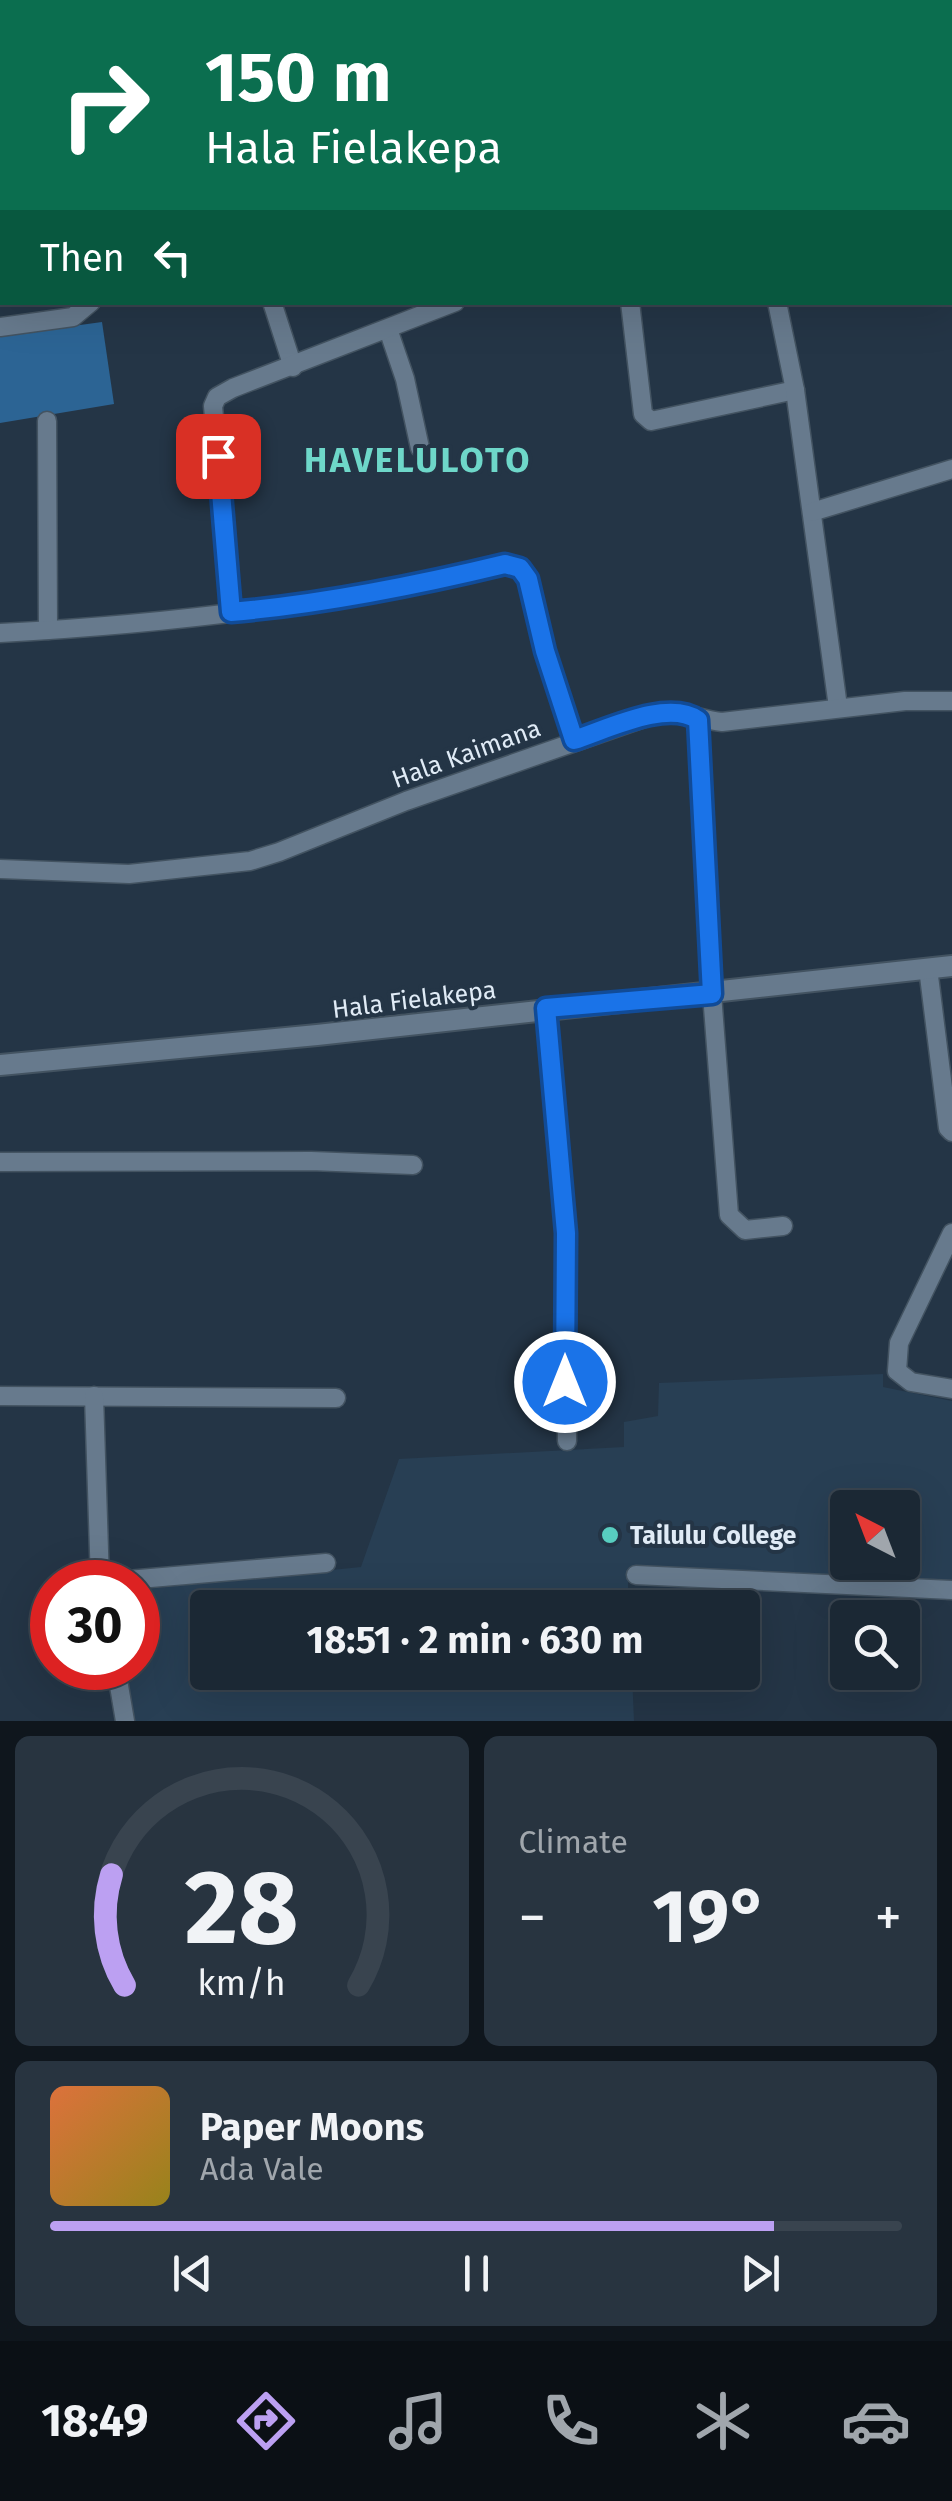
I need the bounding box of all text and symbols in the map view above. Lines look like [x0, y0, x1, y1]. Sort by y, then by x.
text: 150 m [205, 36, 392, 120]
icon: right [40, 40, 170, 170]
text: Hala Fielakepa [205, 121, 502, 175]
icon: left [145, 230, 200, 285]
text: Then [40, 235, 125, 281]
pin [176, 414, 261, 499]
icon: arrive [191, 429, 246, 484]
district label: HAVELULOTO [304, 439, 532, 481]
street label: Hala Kaimana [388, 713, 545, 795]
street label: Hala Fielakepa [330, 975, 498, 1025]
position arrow [513, 1330, 617, 1434]
north arrow [830, 1490, 920, 1580]
map controls [830, 1490, 920, 1690]
place label: Tailulu College [630, 1521, 797, 1551]
marker: Tailulu College [599, 1524, 621, 1546]
speed limit sign: 30 [30, 1560, 160, 1690]
button: search [830, 1600, 920, 1690]
text: 18:51 · 2 min · 630 m [307, 1617, 643, 1663]
text: Climate [519, 1823, 628, 1861]
text: 28 [185, 1846, 299, 1971]
text: 19° [652, 1872, 768, 1962]
text: − [519, 1885, 546, 1951]
text: + [875, 1885, 902, 1951]
text: km/h [198, 1962, 286, 2004]
text: Paper Moons [200, 2104, 424, 2150]
text: Ada Vale [200, 2150, 324, 2188]
icon: previous [165, 2246, 220, 2301]
icon: pause [449, 2246, 504, 2301]
icon: next [733, 2246, 788, 2301]
icon: directions [231, 2386, 301, 2456]
icon: music [383, 2386, 453, 2456]
icon: phone [536, 2386, 606, 2456]
icon: climate [688, 2386, 758, 2456]
icon: car [841, 2386, 911, 2456]
text: 18:49 [41, 2394, 149, 2448]

